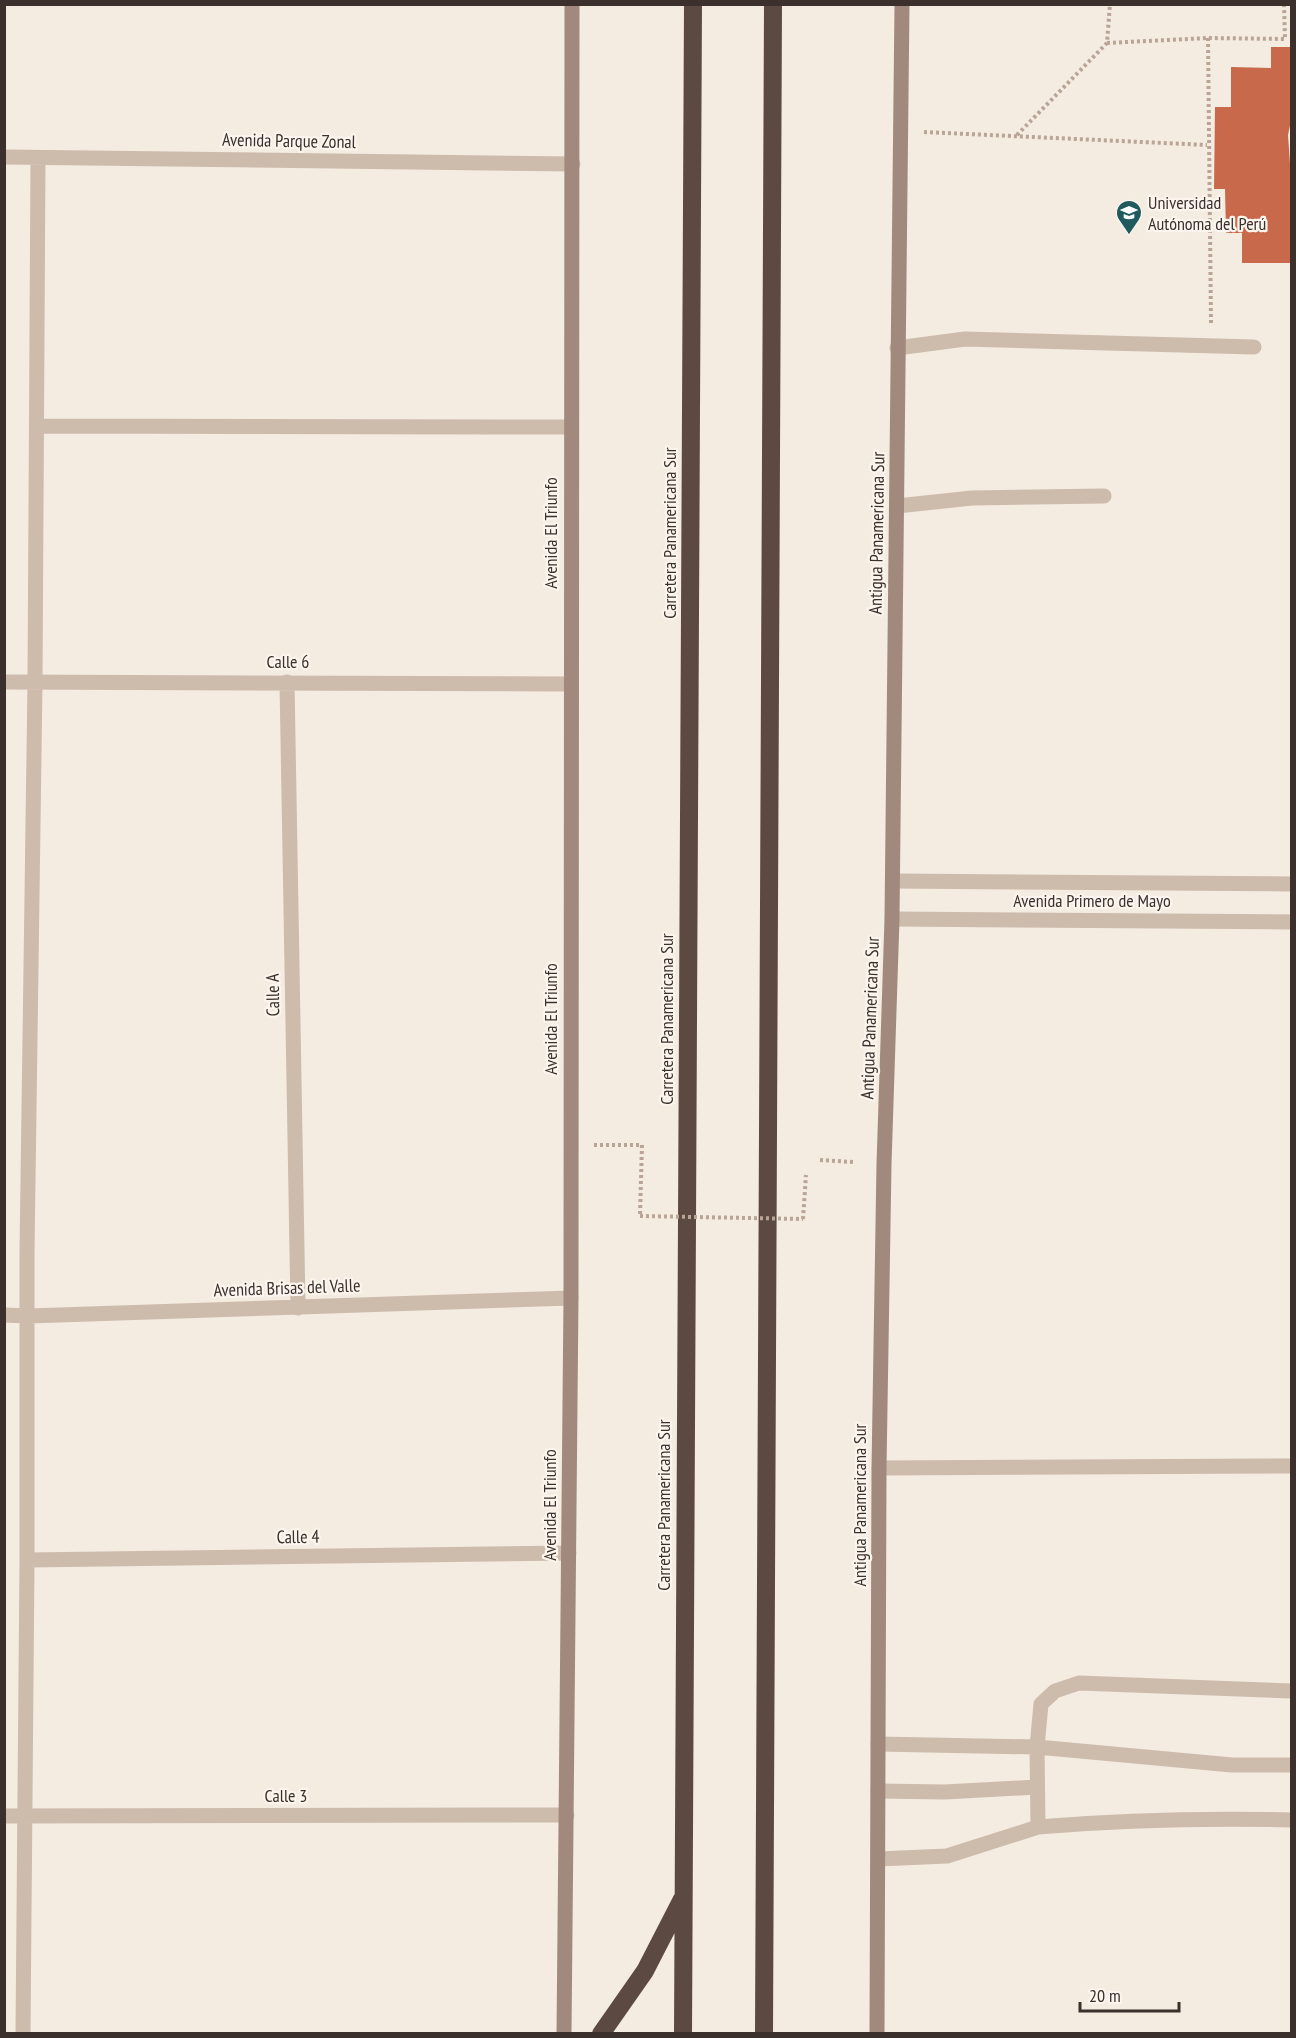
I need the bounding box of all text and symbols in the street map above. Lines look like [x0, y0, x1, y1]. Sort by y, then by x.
street label: Avenida Parque Zonal [222, 128, 357, 153]
place label: Universidad Autónoma del Perú [1148, 191, 1266, 235]
school or university icon: Universidad Autónoma del Perú [1114, 198, 1144, 236]
street label: Carretera Panamericana Sur [658, 447, 681, 619]
street label: Antigua Panamericana Sur [864, 451, 889, 615]
street label: Avenida El Triunfo [539, 477, 562, 589]
street label: Calle 6 [267, 650, 309, 673]
street label: Avenida Primero de Mayo [1013, 889, 1171, 912]
street label: Carretera Panamericana Sur [655, 933, 678, 1105]
street label: Antigua Panamericana Sur [855, 936, 884, 1100]
street label: Avenida El Triunfo [539, 963, 562, 1075]
street label: Calle A [261, 973, 284, 1017]
street label: Avenida Brisas del Valle [213, 1273, 361, 1302]
street label: Carretera Panamericana Sur [652, 1419, 675, 1591]
street label: Antigua Panamericana Sur [848, 1424, 871, 1586]
street label: Avenida El Triunfo [538, 1449, 561, 1561]
street label: Calle 4 [276, 1525, 320, 1548]
street label: Calle 3 [265, 1784, 307, 1807]
scale bar [1080, 1975, 1179, 2013]
text: 20 m [1089, 1984, 1121, 2007]

